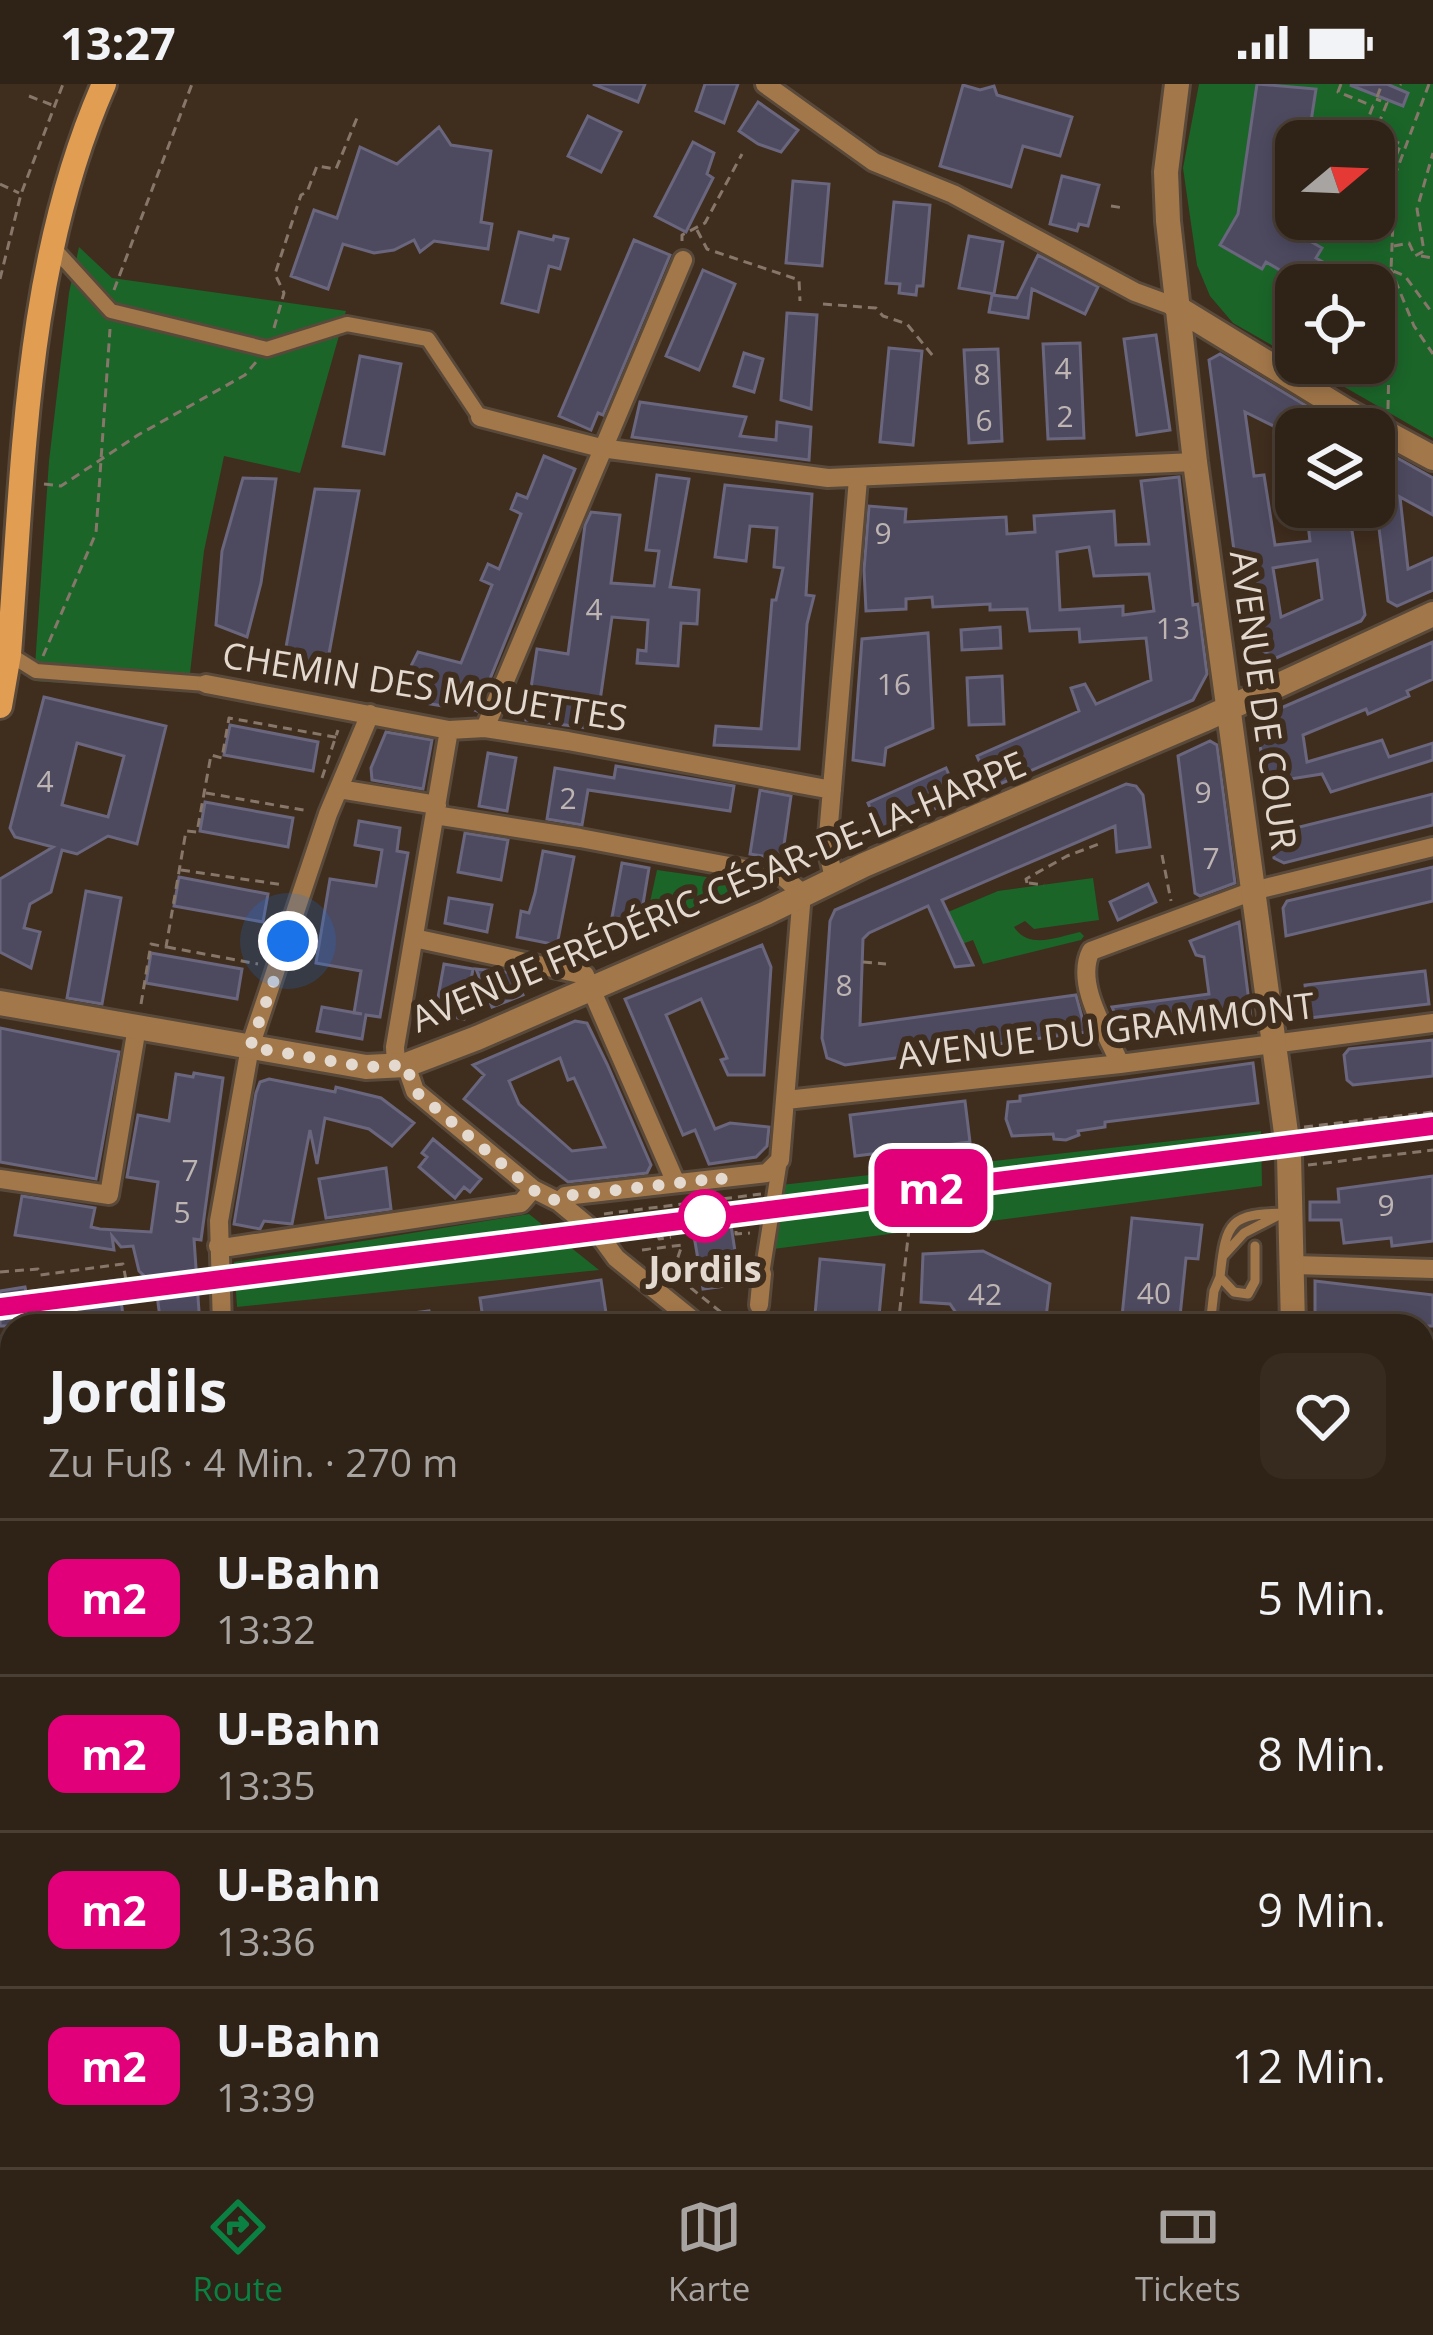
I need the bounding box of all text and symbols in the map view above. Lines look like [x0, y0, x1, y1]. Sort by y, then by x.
text: 13:27 [60, 12, 176, 73]
north arrow [1275, 120, 1395, 240]
map controls [1275, 120, 1395, 528]
button: locate [1275, 264, 1395, 384]
house number: 4 [1054, 347, 1072, 388]
house number: 8 [973, 353, 991, 394]
house number: 2 [1056, 395, 1074, 436]
house number: 6 [975, 399, 993, 440]
button: layers [1275, 408, 1395, 528]
house number: 9 [874, 512, 892, 553]
street label: AVENUE DE COUR [1219, 547, 1309, 853]
house number: 4 [585, 588, 603, 629]
house number: 13 [1156, 607, 1190, 648]
street label: CHEMIN DES MOUETTES [219, 630, 631, 742]
house number: 16 [877, 663, 911, 704]
street label: AVENUE FRÉDÉRIC-CÉSAR-DE-LA-HARPE [403, 739, 1033, 1043]
house number: 4 [36, 760, 54, 801]
house number: 9 [1194, 771, 1212, 812]
house number: 2 [559, 777, 577, 818]
house number: 7 [1202, 837, 1220, 878]
your location [258, 911, 318, 971]
house number: 8 [835, 964, 853, 1005]
street label: AVENUE DU GRAMMONT [895, 980, 1317, 1080]
house number: 7 [181, 1149, 199, 1190]
line badge: m2 [877, 1149, 985, 1227]
text: m2 [898, 1159, 964, 1216]
house number: 9 [1377, 1184, 1395, 1225]
house number: 5 [173, 1191, 191, 1232]
marker: Jordils [680, 1191, 730, 1241]
place label: Jordils [645, 1244, 762, 1293]
house number: 40 [1137, 1272, 1171, 1313]
house number: 42 [968, 1273, 1002, 1314]
text: Jordils [48, 1351, 227, 1429]
button: heart [1260, 1353, 1386, 1479]
text: Zu Fuß · 4 Min. · 270 m [48, 1435, 458, 1488]
text: U-Bahn [216, 1541, 381, 1602]
text: 5 Min. [1257, 1567, 1386, 1628]
text: m2 [81, 1569, 147, 1626]
text: 13:32 [216, 1602, 315, 1655]
text: U-Bahn [216, 1697, 381, 1758]
text: 8 Min. [1257, 1723, 1386, 1784]
text: m2 [81, 1725, 147, 1782]
text: 13:35 [216, 1758, 315, 1811]
text: U-Bahn [216, 1853, 381, 1914]
text: 9 Min. [1257, 1879, 1386, 1940]
text: m2 [81, 1881, 147, 1938]
text: 13:36 [216, 1914, 315, 1967]
text: U-Bahn [216, 2009, 381, 2070]
text: 12 Min. [1232, 2035, 1386, 2096]
text: m2 [81, 2037, 147, 2094]
text: 13:39 [216, 2070, 315, 2123]
tab: Route [192, 2194, 283, 2311]
tab: Karte [668, 2194, 750, 2311]
tab: Tickets [1135, 2194, 1241, 2311]

